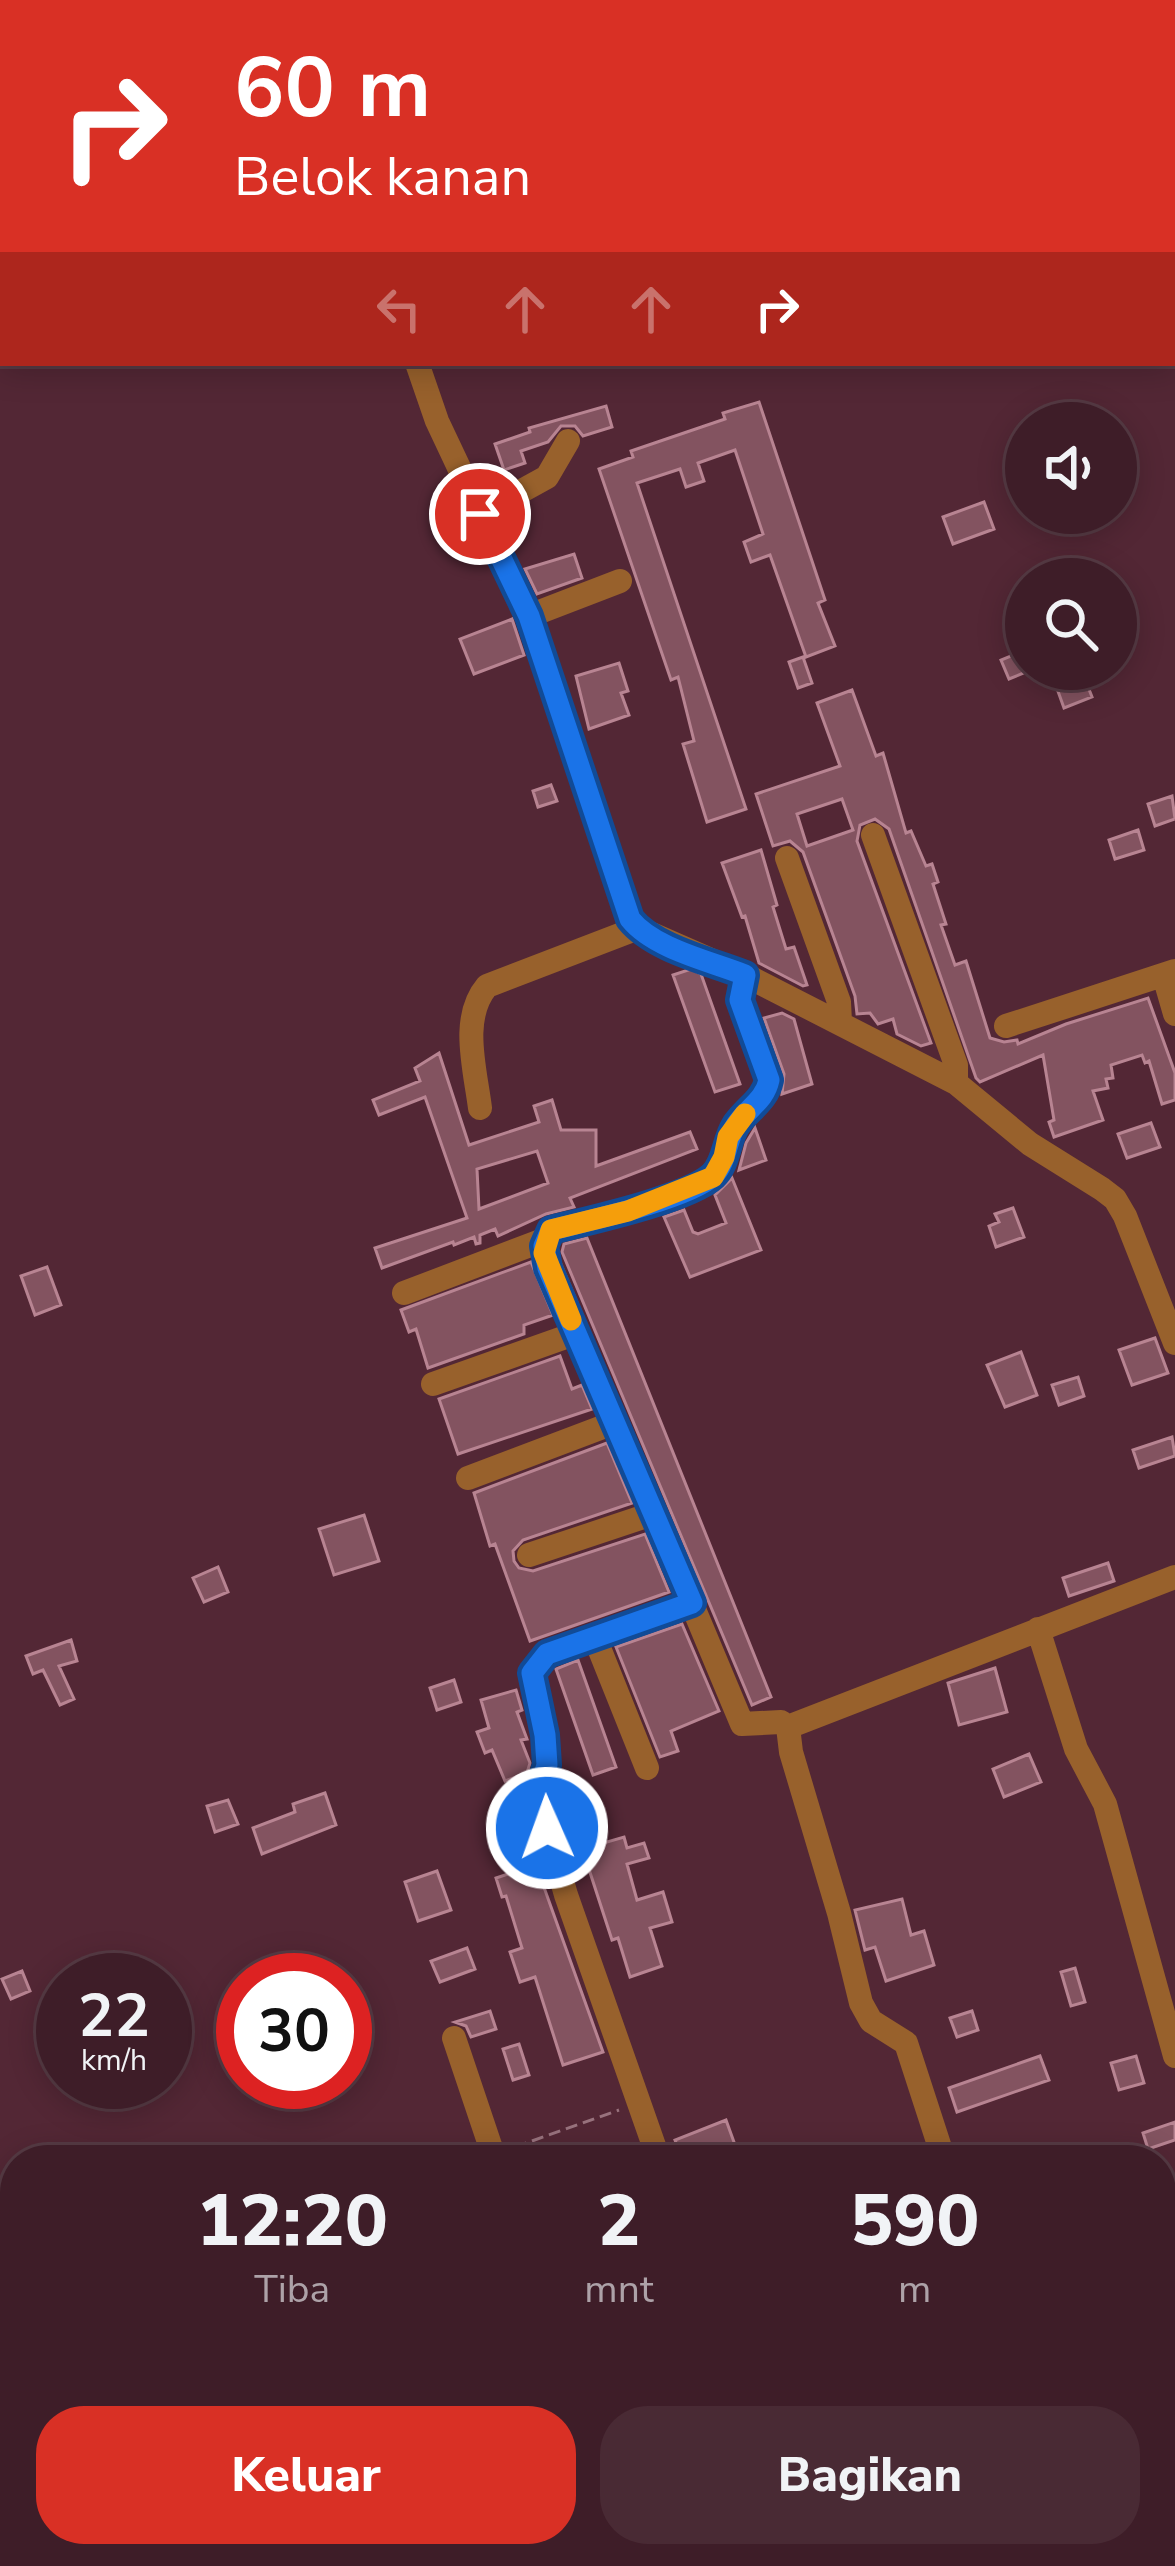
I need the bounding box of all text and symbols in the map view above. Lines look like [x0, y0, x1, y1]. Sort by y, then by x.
text: 60 m [234, 31, 431, 146]
icon: right [36, 48, 192, 204]
text: Belok kanan [234, 140, 531, 214]
icon: left [366, 276, 432, 342]
icon: ahead [492, 276, 558, 342]
icon: ahead [618, 276, 684, 342]
icon: right [744, 276, 810, 342]
map controls [1005, 402, 1137, 690]
button: sound [1005, 402, 1137, 534]
pin [429, 463, 531, 565]
icon: arrive [447, 481, 513, 547]
button: search [1005, 558, 1137, 690]
position arrow [484, 1765, 610, 1891]
speed limit sign: 30 [216, 1953, 372, 2109]
text: 22 [78, 1975, 150, 2057]
text: km/h [81, 2040, 147, 2081]
text: 12:20 [196, 2172, 388, 2270]
text: 2 [597, 2172, 641, 2270]
text: 590 [850, 2172, 980, 2270]
text: Tiba [254, 2263, 330, 2316]
text: mnt [584, 2263, 654, 2316]
text: m [898, 2263, 931, 2316]
button: Keluar [36, 2406, 576, 2544]
button: Bagikan [600, 2406, 1140, 2544]

